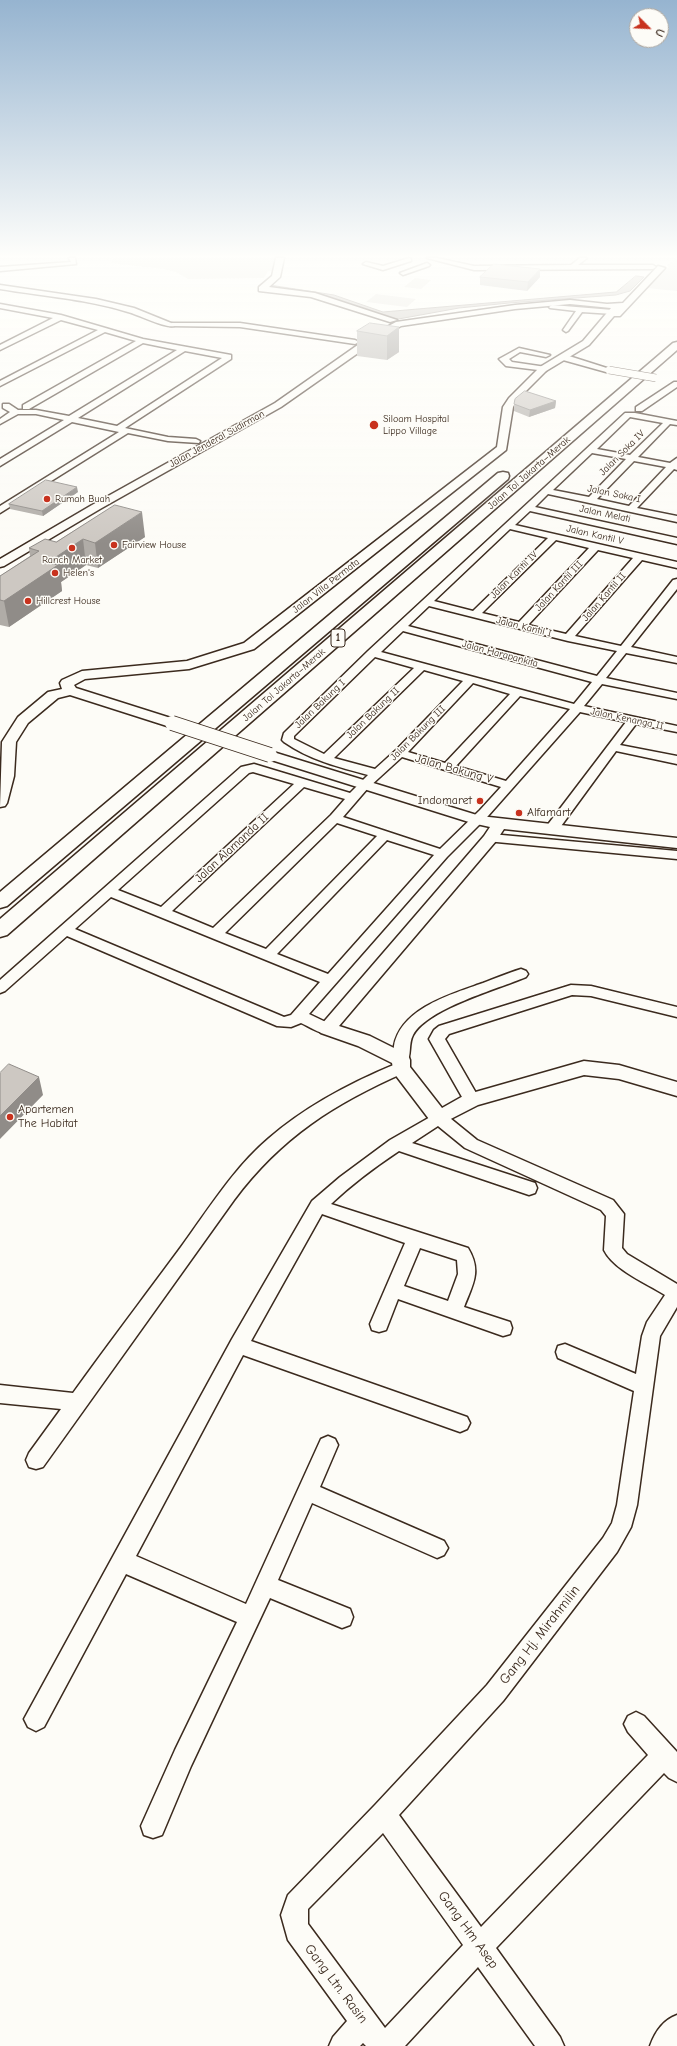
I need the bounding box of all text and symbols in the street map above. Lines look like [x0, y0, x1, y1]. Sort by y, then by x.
north arrow [629, 8, 669, 48]
text: U [652, 27, 667, 39]
street label: Jalan Jenderal Sudirman [167, 408, 267, 470]
place label: Siloam Hospital Lippo Village [383, 413, 449, 436]
marker: Siloam Hospital Lippo Village [368, 419, 380, 431]
street label: Jalan Soka IV [597, 428, 647, 478]
street label: Jalan Tol Jakarta–Merak [485, 434, 573, 512]
street label: Jalan Soka I [586, 483, 642, 505]
place label: Rumah Buah [55, 493, 110, 505]
marker: Rumah Buah [42, 494, 52, 504]
street label: Jalan Melati [578, 503, 632, 525]
street label: Jalan Kantil V [565, 523, 625, 547]
place label: Fairview House [122, 539, 186, 551]
marker: Fairview House [109, 540, 119, 550]
marker: Ranch Market [67, 543, 77, 553]
street label: Jalan Kantil IV [488, 549, 540, 601]
place label: Ranch Market [42, 554, 102, 566]
street label: Jalan Villa Permata [290, 556, 362, 616]
street label: Jalan Kantil III [533, 558, 585, 614]
place label: Helen's [63, 567, 94, 579]
marker: Helen's [50, 568, 60, 578]
street label: Jalan Kantil II [580, 570, 628, 624]
place label: Hillcrest House [36, 595, 101, 607]
marker: Hillcrest House [23, 596, 33, 606]
street label: Jalan Kantil I [495, 614, 553, 640]
road number: 1 [331, 629, 345, 647]
street label: Jalan Harapankita [461, 638, 539, 670]
street label: Jalan Tol Jakarta–Merak [240, 646, 328, 724]
street label: Jalan Bakung I [292, 677, 348, 731]
street label: Jalan Bakung II [344, 685, 402, 741]
street label: Jalan Bakung III [388, 703, 448, 763]
street label: Jalan Kenanga II [589, 705, 665, 733]
street label: Jalan Bakung V [413, 751, 495, 787]
place label: Indomaret [418, 794, 472, 808]
marker: Indomaret [475, 796, 485, 806]
place label: Alfamart [527, 806, 570, 820]
marker: Alfamart [514, 808, 524, 818]
street label: Jalan Alamanda II [192, 810, 272, 886]
place label: Apartemen The Habitat [18, 1103, 77, 1131]
marker: Apartemen The Habitat [5, 1112, 15, 1122]
street label: Gang Hj. Mirahmilin [496, 1582, 584, 1688]
street label: Gang Hm Asep [434, 1888, 502, 1972]
street label: Gang Ltn. Rasin [301, 1941, 371, 2027]

